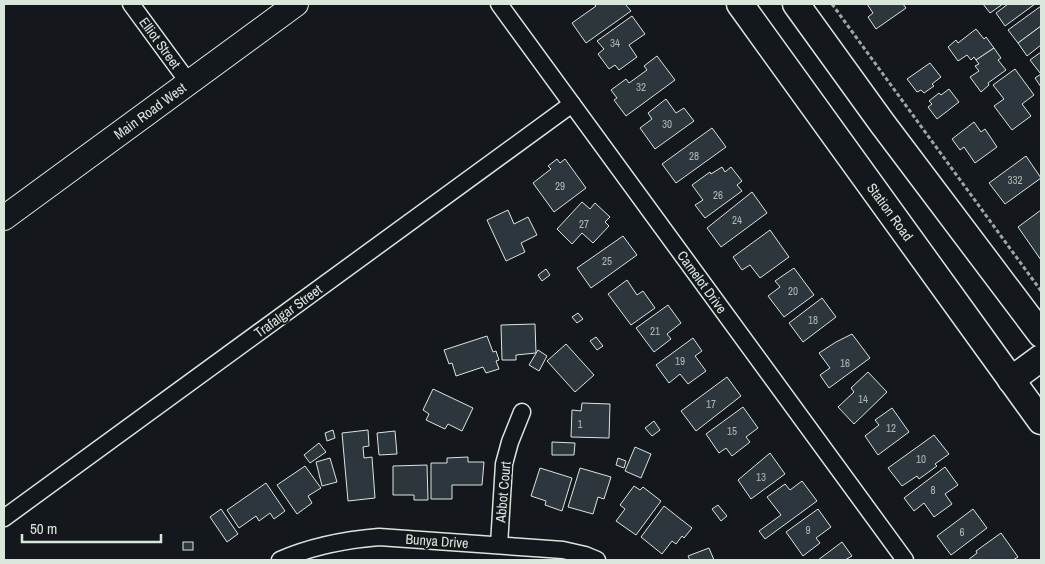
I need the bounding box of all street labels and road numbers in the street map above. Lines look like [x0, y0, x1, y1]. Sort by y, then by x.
street label: Elliot Street [135, 14, 185, 72]
street label: Main Road West [110, 79, 190, 143]
street label: Station Road [863, 180, 917, 244]
street label: Camelot Drive [673, 247, 731, 317]
street label: Trafalgar Street [251, 280, 325, 342]
street label: Abbot Court [491, 461, 515, 524]
street label: Bunya Drive [405, 530, 469, 552]

